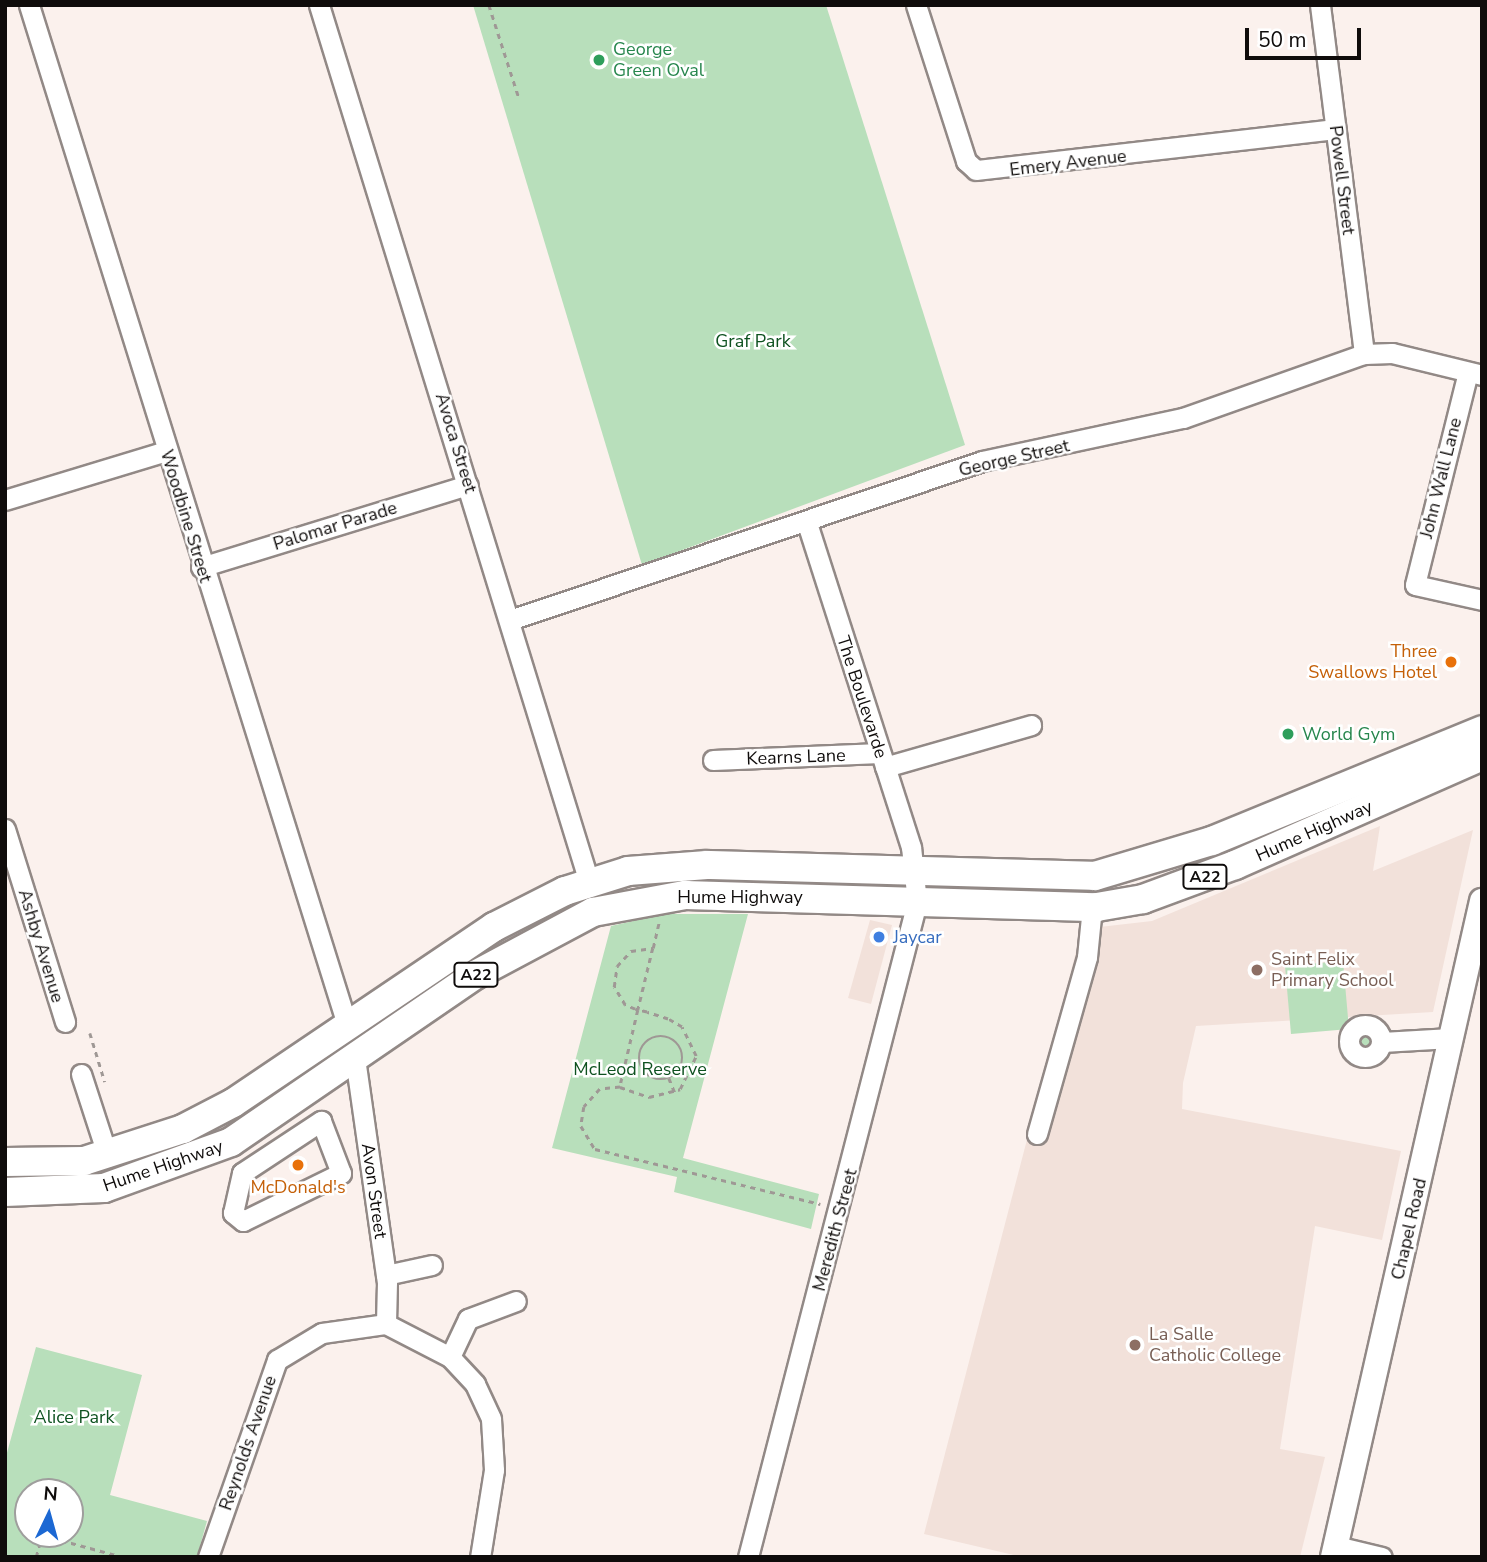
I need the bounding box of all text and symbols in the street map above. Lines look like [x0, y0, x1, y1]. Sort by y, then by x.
scale bar [1249, 14, 1364, 58]
text: 50 m [1258, 26, 1307, 54]
place label: George Green Oval [613, 39, 704, 82]
marker: George Green Oval [591, 52, 607, 68]
street label: Powell Street [1325, 124, 1359, 236]
street label: Emery Avenue [1008, 145, 1128, 181]
park label: Graf Park [715, 330, 791, 352]
street label: Avoca Street [431, 390, 481, 496]
street label: John Wall Lane [1416, 415, 1466, 541]
street label: George Street [957, 435, 1071, 481]
street label: Woodbine Street [156, 447, 216, 585]
street label: Palomar Parade [271, 497, 399, 555]
street label: The Boulevarde [832, 633, 892, 761]
place label: Three Swallows Hotel [1308, 641, 1437, 684]
marker: Three Swallows Hotel [1443, 654, 1459, 670]
place label: World Gym [1302, 723, 1395, 745]
marker: World Gym [1280, 726, 1296, 742]
street label: Kearns Lane [746, 744, 846, 770]
street label: Hume Highway [1252, 796, 1376, 866]
road number: A22 [1182, 864, 1228, 890]
street label: Hume Highway [677, 886, 803, 908]
street label: Ashby Avenue [14, 887, 68, 1005]
place label: Jaycar [893, 926, 942, 948]
marker: Jaycar [871, 929, 887, 945]
place label: Saint Felix Primary School [1271, 949, 1394, 992]
road number: A22 [453, 962, 499, 987]
marker: Saint Felix Primary School [1249, 962, 1265, 978]
park label: McLeod Reserve [573, 1058, 707, 1080]
street label: Hume Highway [100, 1135, 226, 1197]
street label: Avon Street [357, 1142, 391, 1240]
marker: McDonald's [290, 1157, 306, 1173]
street label: Meredith Street [808, 1166, 862, 1294]
place label: McDonald's [250, 1176, 346, 1198]
street label: Chapel Road [1387, 1176, 1431, 1282]
place label: La Salle Catholic College [1149, 1324, 1281, 1366]
marker: La Salle Catholic College [1127, 1337, 1143, 1353]
street label: Reynolds Avenue [215, 1373, 281, 1513]
park label: Alice Park [34, 1406, 114, 1428]
north arrow [14, 1478, 84, 1548]
text: N [42, 1481, 59, 1508]

